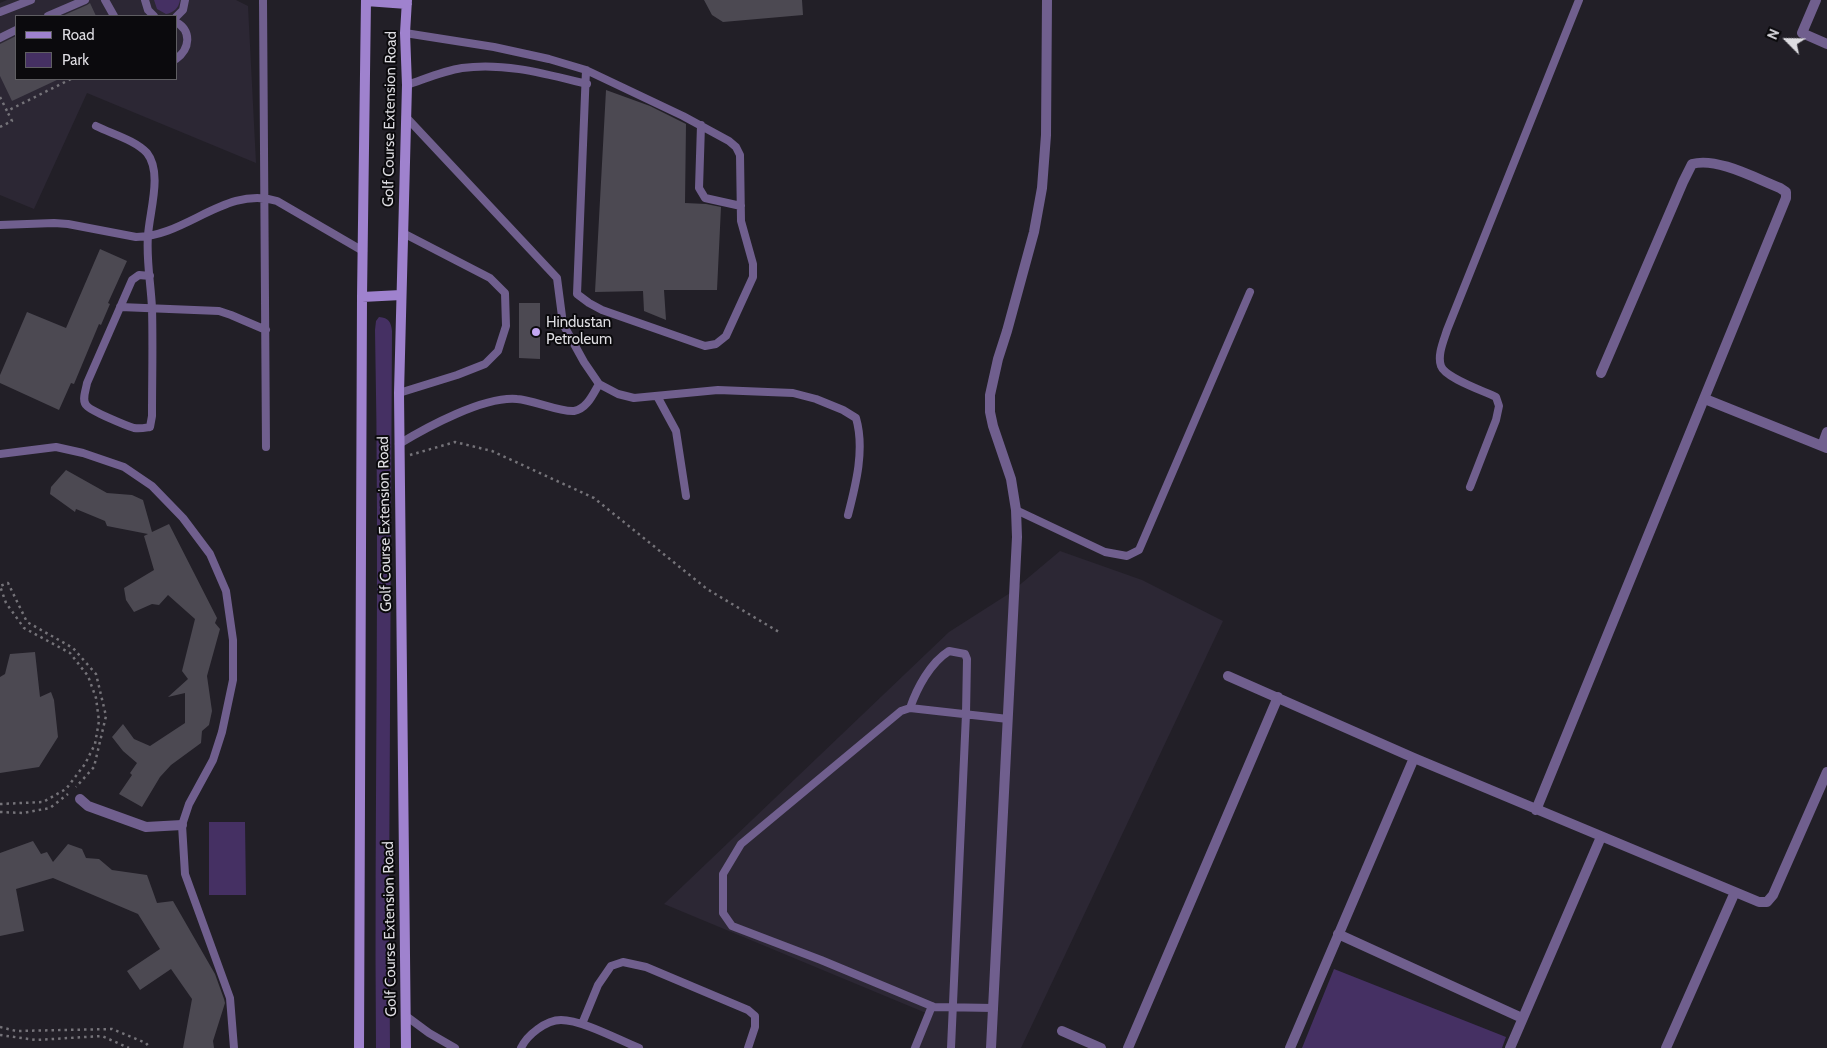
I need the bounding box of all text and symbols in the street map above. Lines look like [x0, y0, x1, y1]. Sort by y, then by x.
legend [15, 15, 178, 80]
north arrow [1762, 15, 1812, 65]
text: Road [62, 26, 95, 44]
text: N [1763, 26, 1783, 42]
street label: Golf Course Extension Road [379, 31, 401, 207]
text: Park [62, 51, 89, 69]
place label: Hindustan Petroleum [546, 314, 612, 349]
marker: Hindustan Petroleum [530, 326, 542, 338]
street label: Golf Course Extension Road [374, 436, 396, 612]
street label: Golf Course Extension Road [379, 841, 401, 1017]

